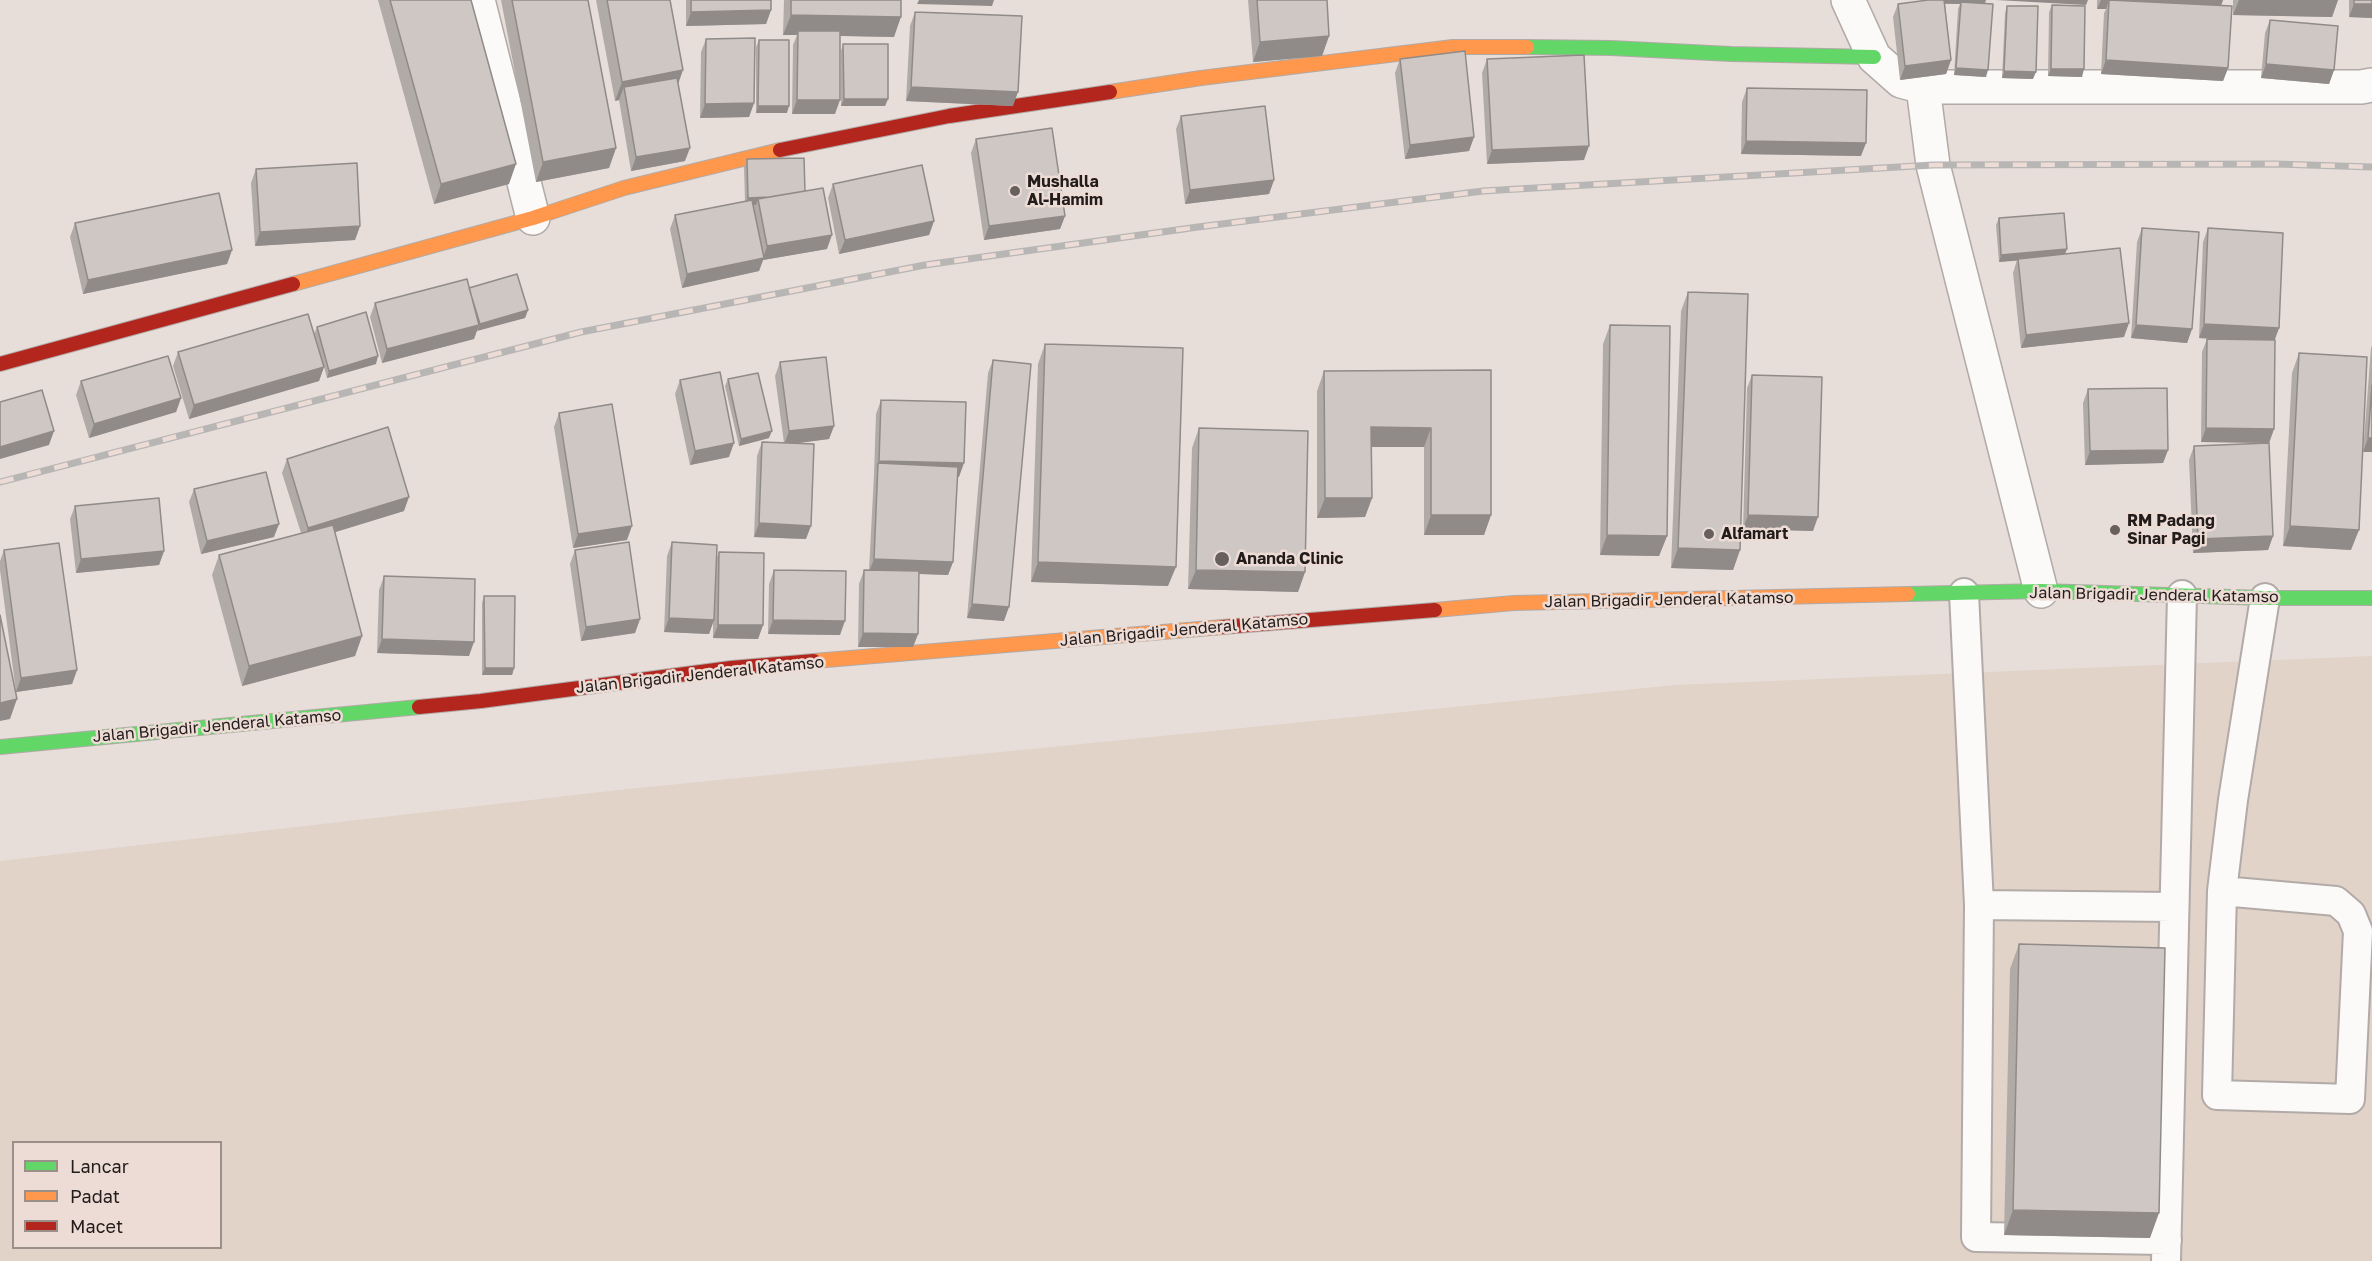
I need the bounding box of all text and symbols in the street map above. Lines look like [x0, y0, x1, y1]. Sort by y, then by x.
place label: Mushalla Al-Hamim [1027, 172, 1103, 210]
marker: Mushalla Al-Hamim [1008, 184, 1022, 198]
place label: RM Padang Sinar Pagi [2127, 511, 2215, 549]
marker: RM Padang Sinar Pagi [2108, 523, 2122, 537]
place label: Alfamart [1721, 524, 1788, 544]
marker: Alfamart [1702, 527, 1716, 541]
place label: Ananda Clinic [1236, 549, 1343, 569]
marker: Ananda Clinic [1213, 550, 1231, 568]
street label: Jalan Brigadir Jenderal Katamso [2029, 583, 2279, 607]
street label: Jalan Brigadir Jenderal Katamso [1544, 588, 1794, 612]
street label: Jalan Brigadir Jenderal Katamso [1059, 610, 1309, 650]
street label: Jalan Brigadir Jenderal Katamso [575, 652, 825, 698]
street label: Jalan Brigadir Jenderal Katamso [92, 706, 342, 746]
legend [12, 1141, 222, 1249]
text: Lancar [70, 1155, 129, 1177]
text: Padat [70, 1185, 120, 1207]
text: Macet [70, 1215, 123, 1237]

